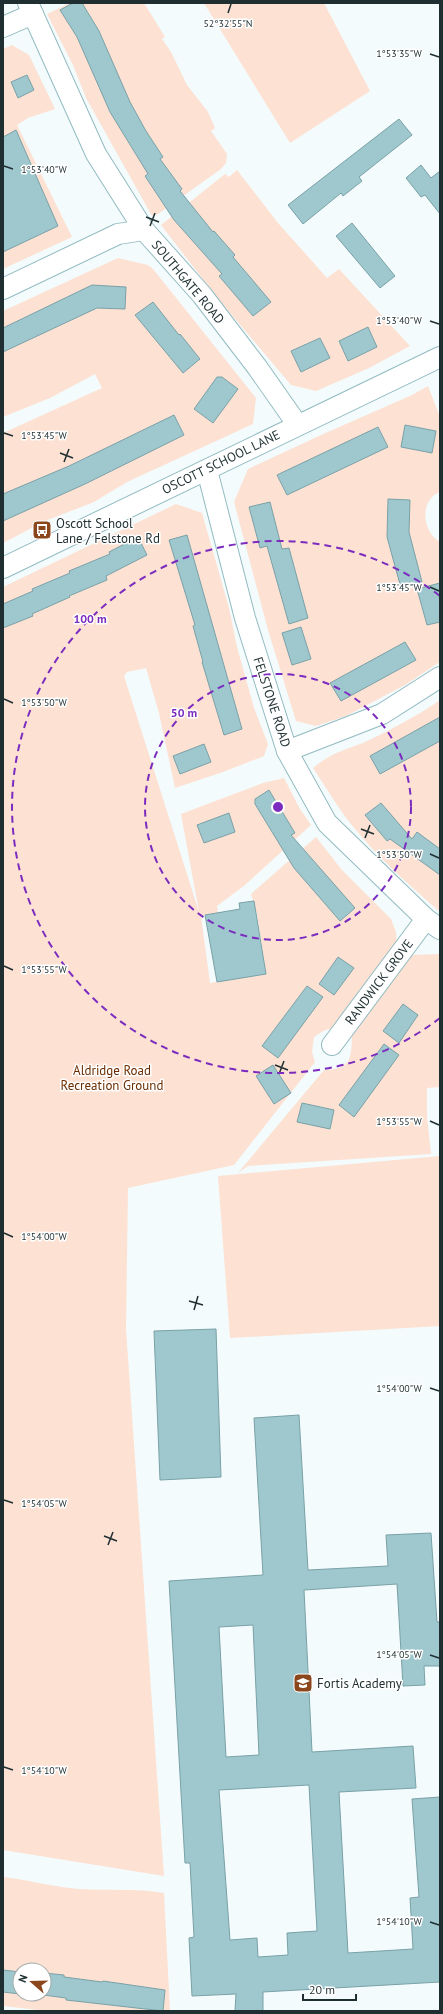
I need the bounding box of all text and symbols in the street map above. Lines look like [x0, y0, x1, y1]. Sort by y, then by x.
text: 52°32'55"N [203, 17, 253, 30]
text: 1°53'35"W [376, 47, 423, 60]
text: 1°53'40"W [21, 163, 68, 176]
street label: SOUTHGATE ROAD [148, 237, 228, 327]
text: 1°53'40"W [376, 314, 423, 327]
street label: OSCOTT SCHOOL LANE [159, 426, 283, 498]
text: 1°53'45"W [21, 429, 68, 442]
place label: Oscott School Lane / Felstone Rd [56, 515, 160, 547]
bus stop icon: Oscott School Lane / Felstone Rd [31, 519, 53, 541]
text: 1°53'45"W [376, 581, 423, 594]
text: 100 m [73, 611, 107, 626]
street label: FELSTONE ROAD [249, 655, 295, 749]
text: 1°53'50"W [21, 696, 68, 709]
text: 50 m [171, 705, 197, 720]
centre of rings [271, 800, 285, 814]
text: 1°53'50"W [376, 848, 423, 861]
street label: RANDWICK GROVE [341, 936, 417, 1028]
text: 1°53'55"W [21, 963, 68, 976]
park label: Aldridge Road Recreation Ground [61, 1062, 163, 1094]
text: 1°53'55"W [376, 1115, 423, 1128]
text: 1°54'00"W [21, 1230, 68, 1243]
text: 1°54'00"W [376, 1382, 423, 1395]
text: 1°54'05"W [21, 1497, 68, 1510]
text: 1°54'05"W [376, 1648, 423, 1661]
school or university icon: Fortis Academy [292, 1672, 314, 1694]
place label: Fortis Academy [317, 1675, 402, 1692]
text: 1°54'10"W [21, 1764, 68, 1777]
text: 1°54'10"W [376, 1915, 423, 1928]
north arrow [12, 1962, 52, 2002]
text: N [15, 1973, 30, 1984]
scale bar [303, 1976, 356, 2002]
text: 20 m [309, 1982, 335, 1997]

